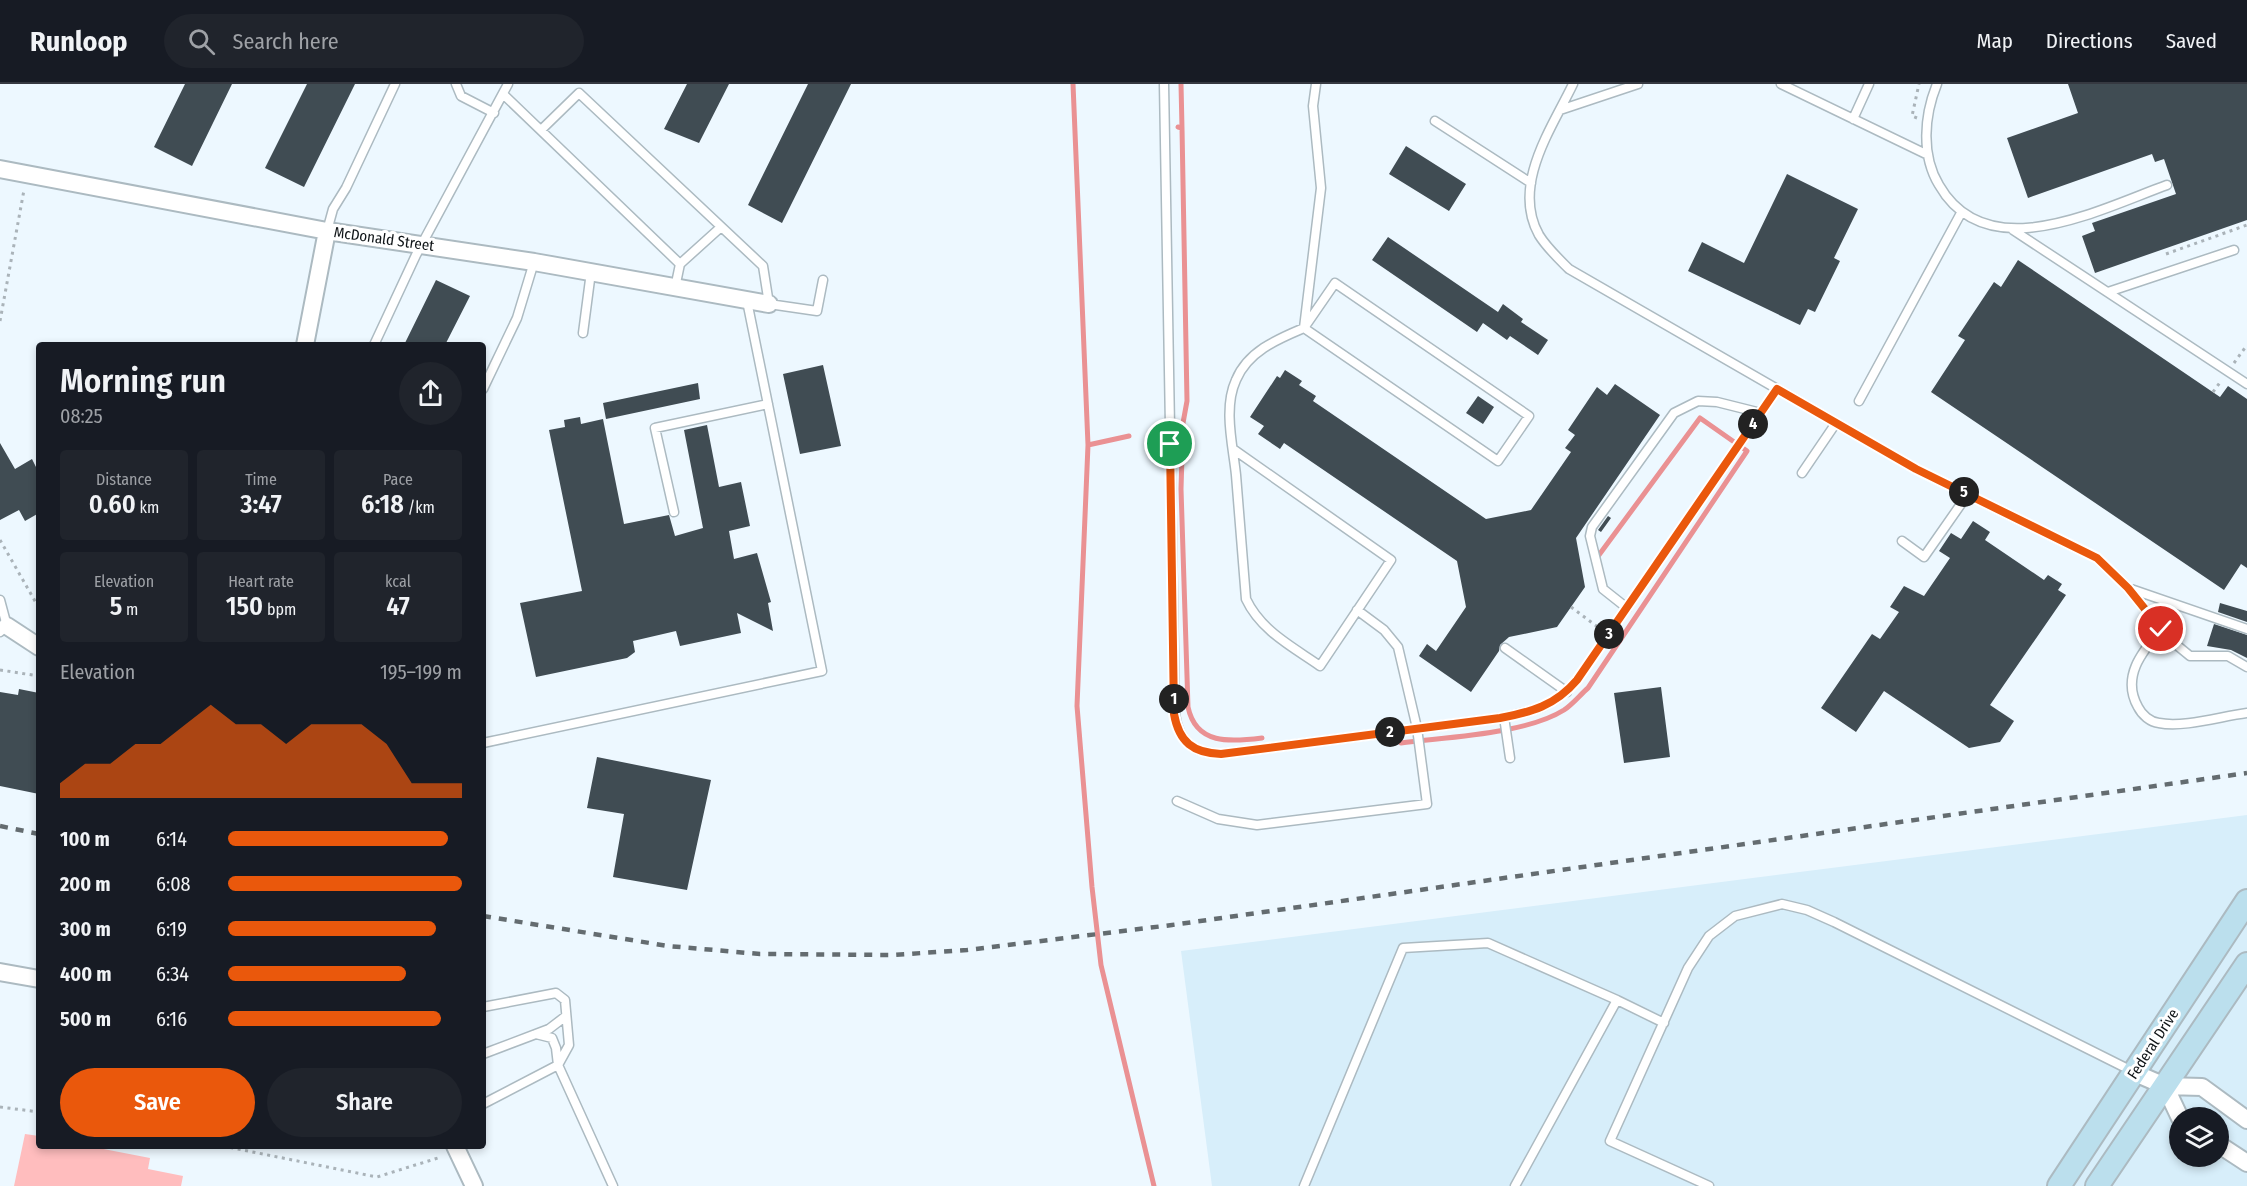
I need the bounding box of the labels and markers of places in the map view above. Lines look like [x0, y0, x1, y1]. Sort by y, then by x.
pin: 4 [1738, 409, 1768, 439]
pin [1144, 418, 1195, 469]
pin: 5 [1949, 477, 1979, 507]
pin [2135, 603, 2186, 654]
pin: 3 [1594, 619, 1624, 649]
pin: 1 [1159, 684, 1189, 714]
pin: 2 [1375, 717, 1405, 747]

